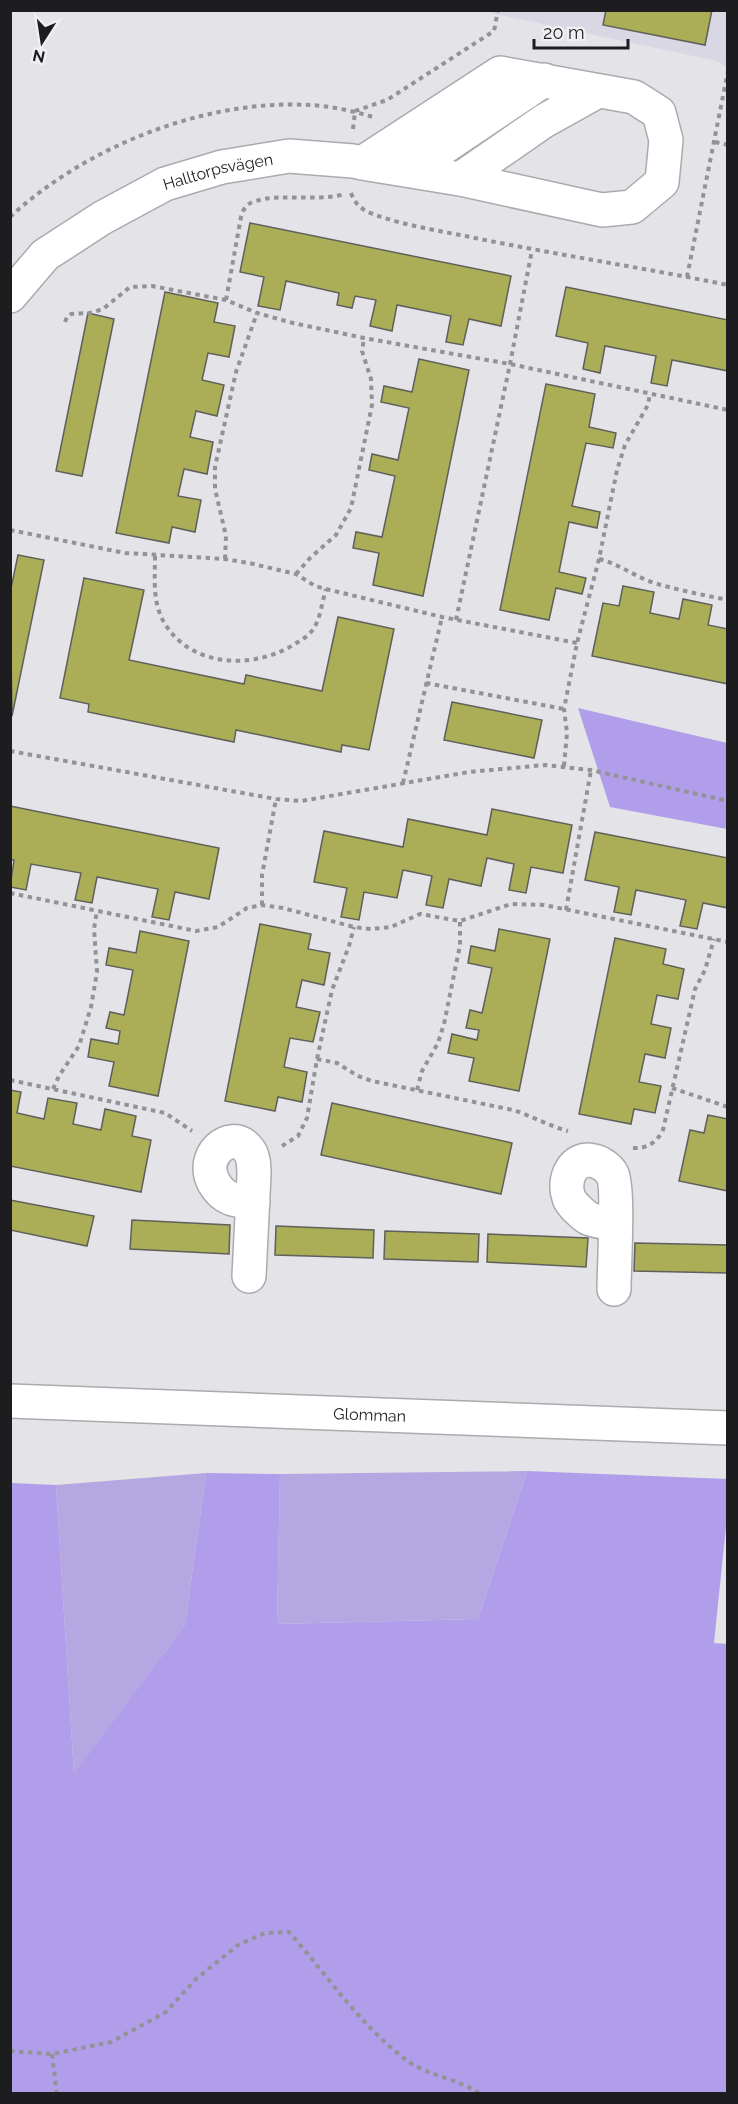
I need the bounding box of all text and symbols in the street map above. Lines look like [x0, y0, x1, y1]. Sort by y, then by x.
north arrow [12, 12, 72, 72]
scale bar [534, 12, 628, 50]
text: 20 m [543, 22, 585, 43]
text: N [31, 46, 47, 67]
street label: Halltorpsvägen [161, 149, 274, 194]
street label: Glomman [333, 1404, 407, 1425]

